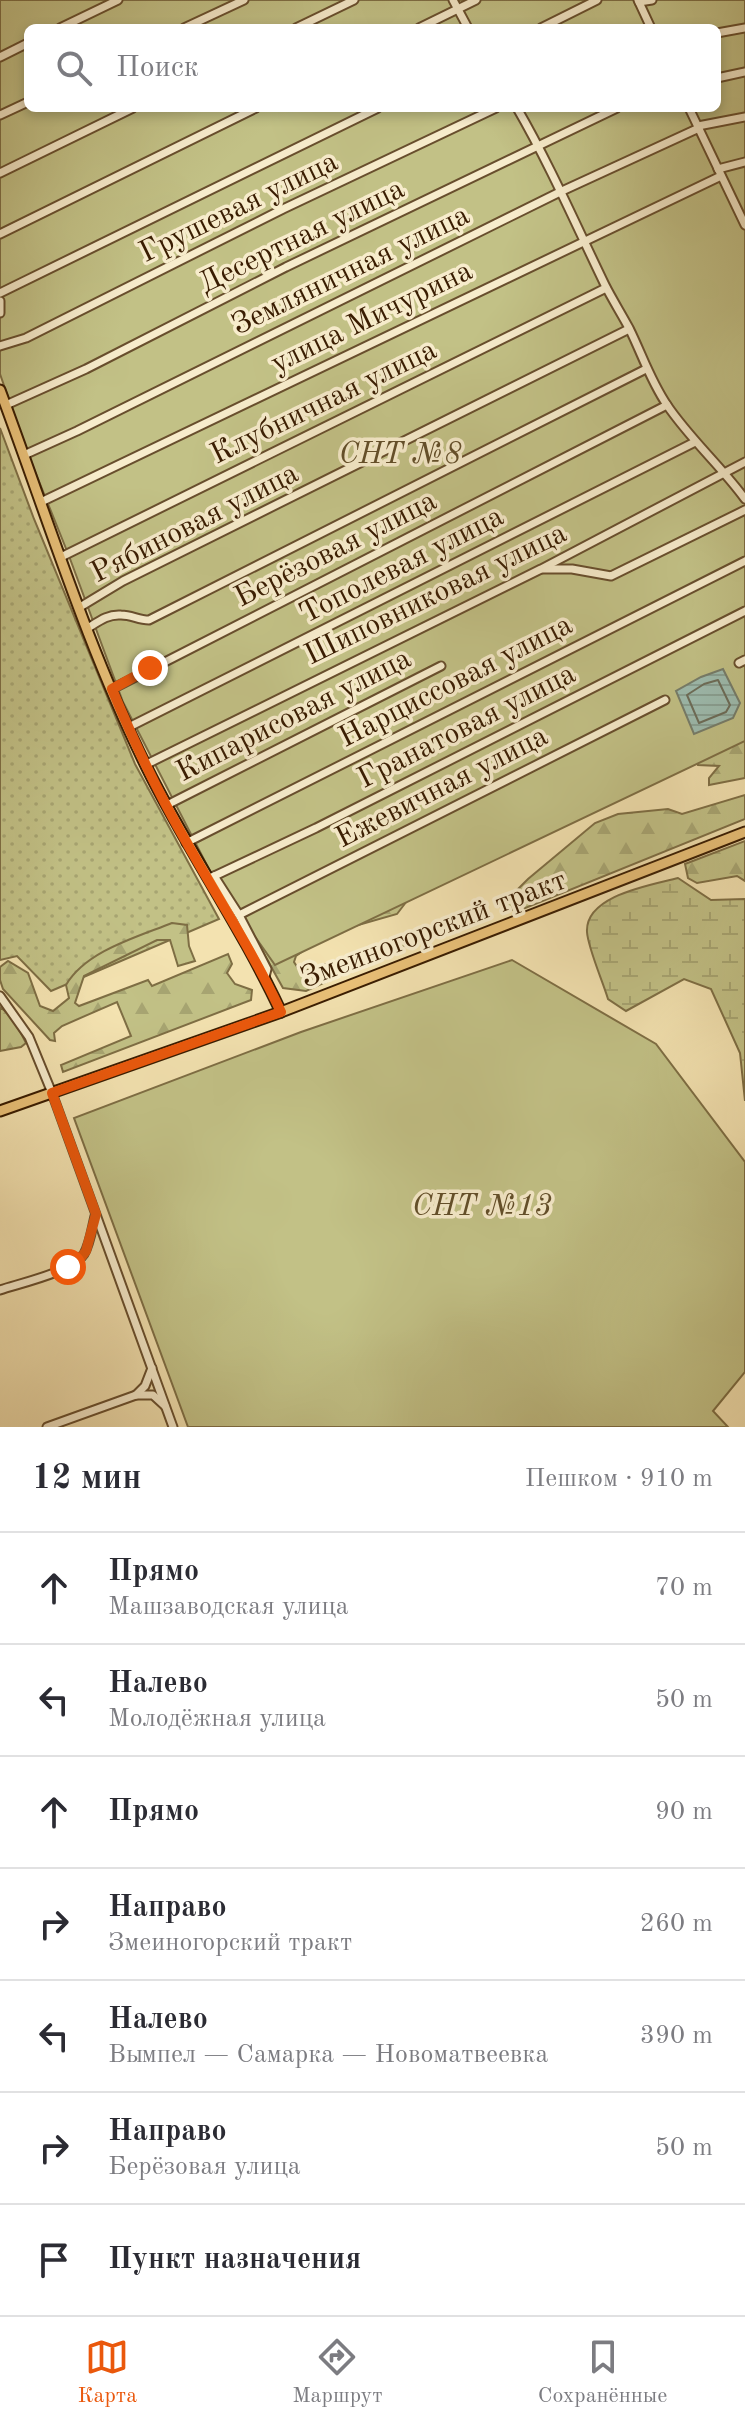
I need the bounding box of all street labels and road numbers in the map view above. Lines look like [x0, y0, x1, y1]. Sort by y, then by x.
street label: Грушевая улица [135, 147, 343, 269]
street label: Десертная улица [194, 174, 410, 300]
street label: Земляничная улица [227, 200, 474, 341]
street label: улица Мичурина [266, 256, 478, 380]
street label: Клубничная улица [206, 335, 442, 470]
street label: Рябиновая улица [86, 459, 304, 589]
street label: Берёзовая улица [230, 486, 442, 614]
street label: Тополевая улица [295, 501, 509, 630]
street label: Шиповниковая улица [300, 518, 572, 671]
street label: Нарциссовая улица [334, 610, 578, 754]
street label: Кипарисовая улица [172, 644, 416, 788]
street label: Гранатовая улица [353, 659, 581, 795]
street label: Ежевичная улица [331, 721, 553, 854]
street label: Змеиногорский тракт [297, 865, 571, 994]

